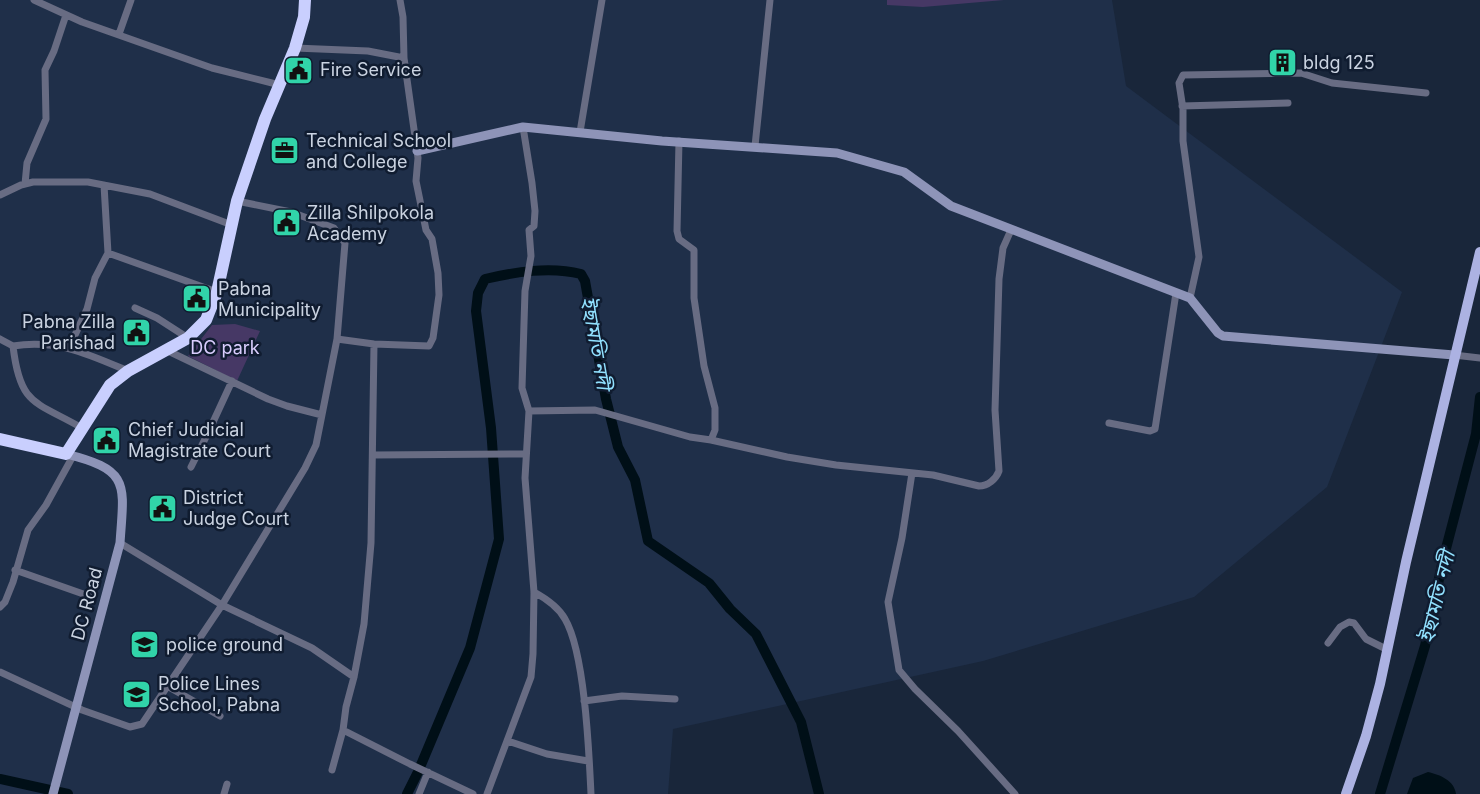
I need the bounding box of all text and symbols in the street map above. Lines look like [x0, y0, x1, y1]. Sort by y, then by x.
building icon: bldg 125 [1266, 47, 1298, 79]
place label: bldg 125 [1303, 52, 1375, 73]
public building icon: Fire Service [283, 54, 315, 86]
place label: Fire Service [320, 59, 421, 80]
place label: Technical School and College [306, 130, 451, 172]
office icon: Technical School and College [269, 135, 301, 167]
place label: Zilla Shilpokola Academy [307, 202, 434, 244]
public building icon: Zilla Shilpokola Academy [270, 207, 302, 239]
place label: Pabna Municipality [218, 278, 321, 320]
public building icon: Pabna Municipality [181, 283, 213, 315]
water label: ইছামতি নদী [576, 295, 617, 395]
place label: Pabna Zilla Parishad [22, 311, 115, 353]
public building icon: Pabna Zilla Parishad [120, 316, 152, 348]
park label: DC park [190, 337, 260, 358]
place label: Chief Judicial Magistrate Court [128, 419, 271, 461]
public building icon: Chief Judicial Magistrate Court [91, 424, 123, 456]
place label: District Judge Court [183, 487, 289, 529]
public building icon: District Judge Court [146, 492, 178, 524]
water label: ইছামতি নদী [1414, 545, 1461, 645]
street label: DC Road [67, 565, 106, 643]
school or university icon: police ground [129, 629, 161, 661]
place label: police ground [166, 634, 283, 655]
place label: Police Lines School, Pabna [158, 673, 280, 715]
school or university icon: Police Lines School, Pabna [121, 678, 153, 710]

